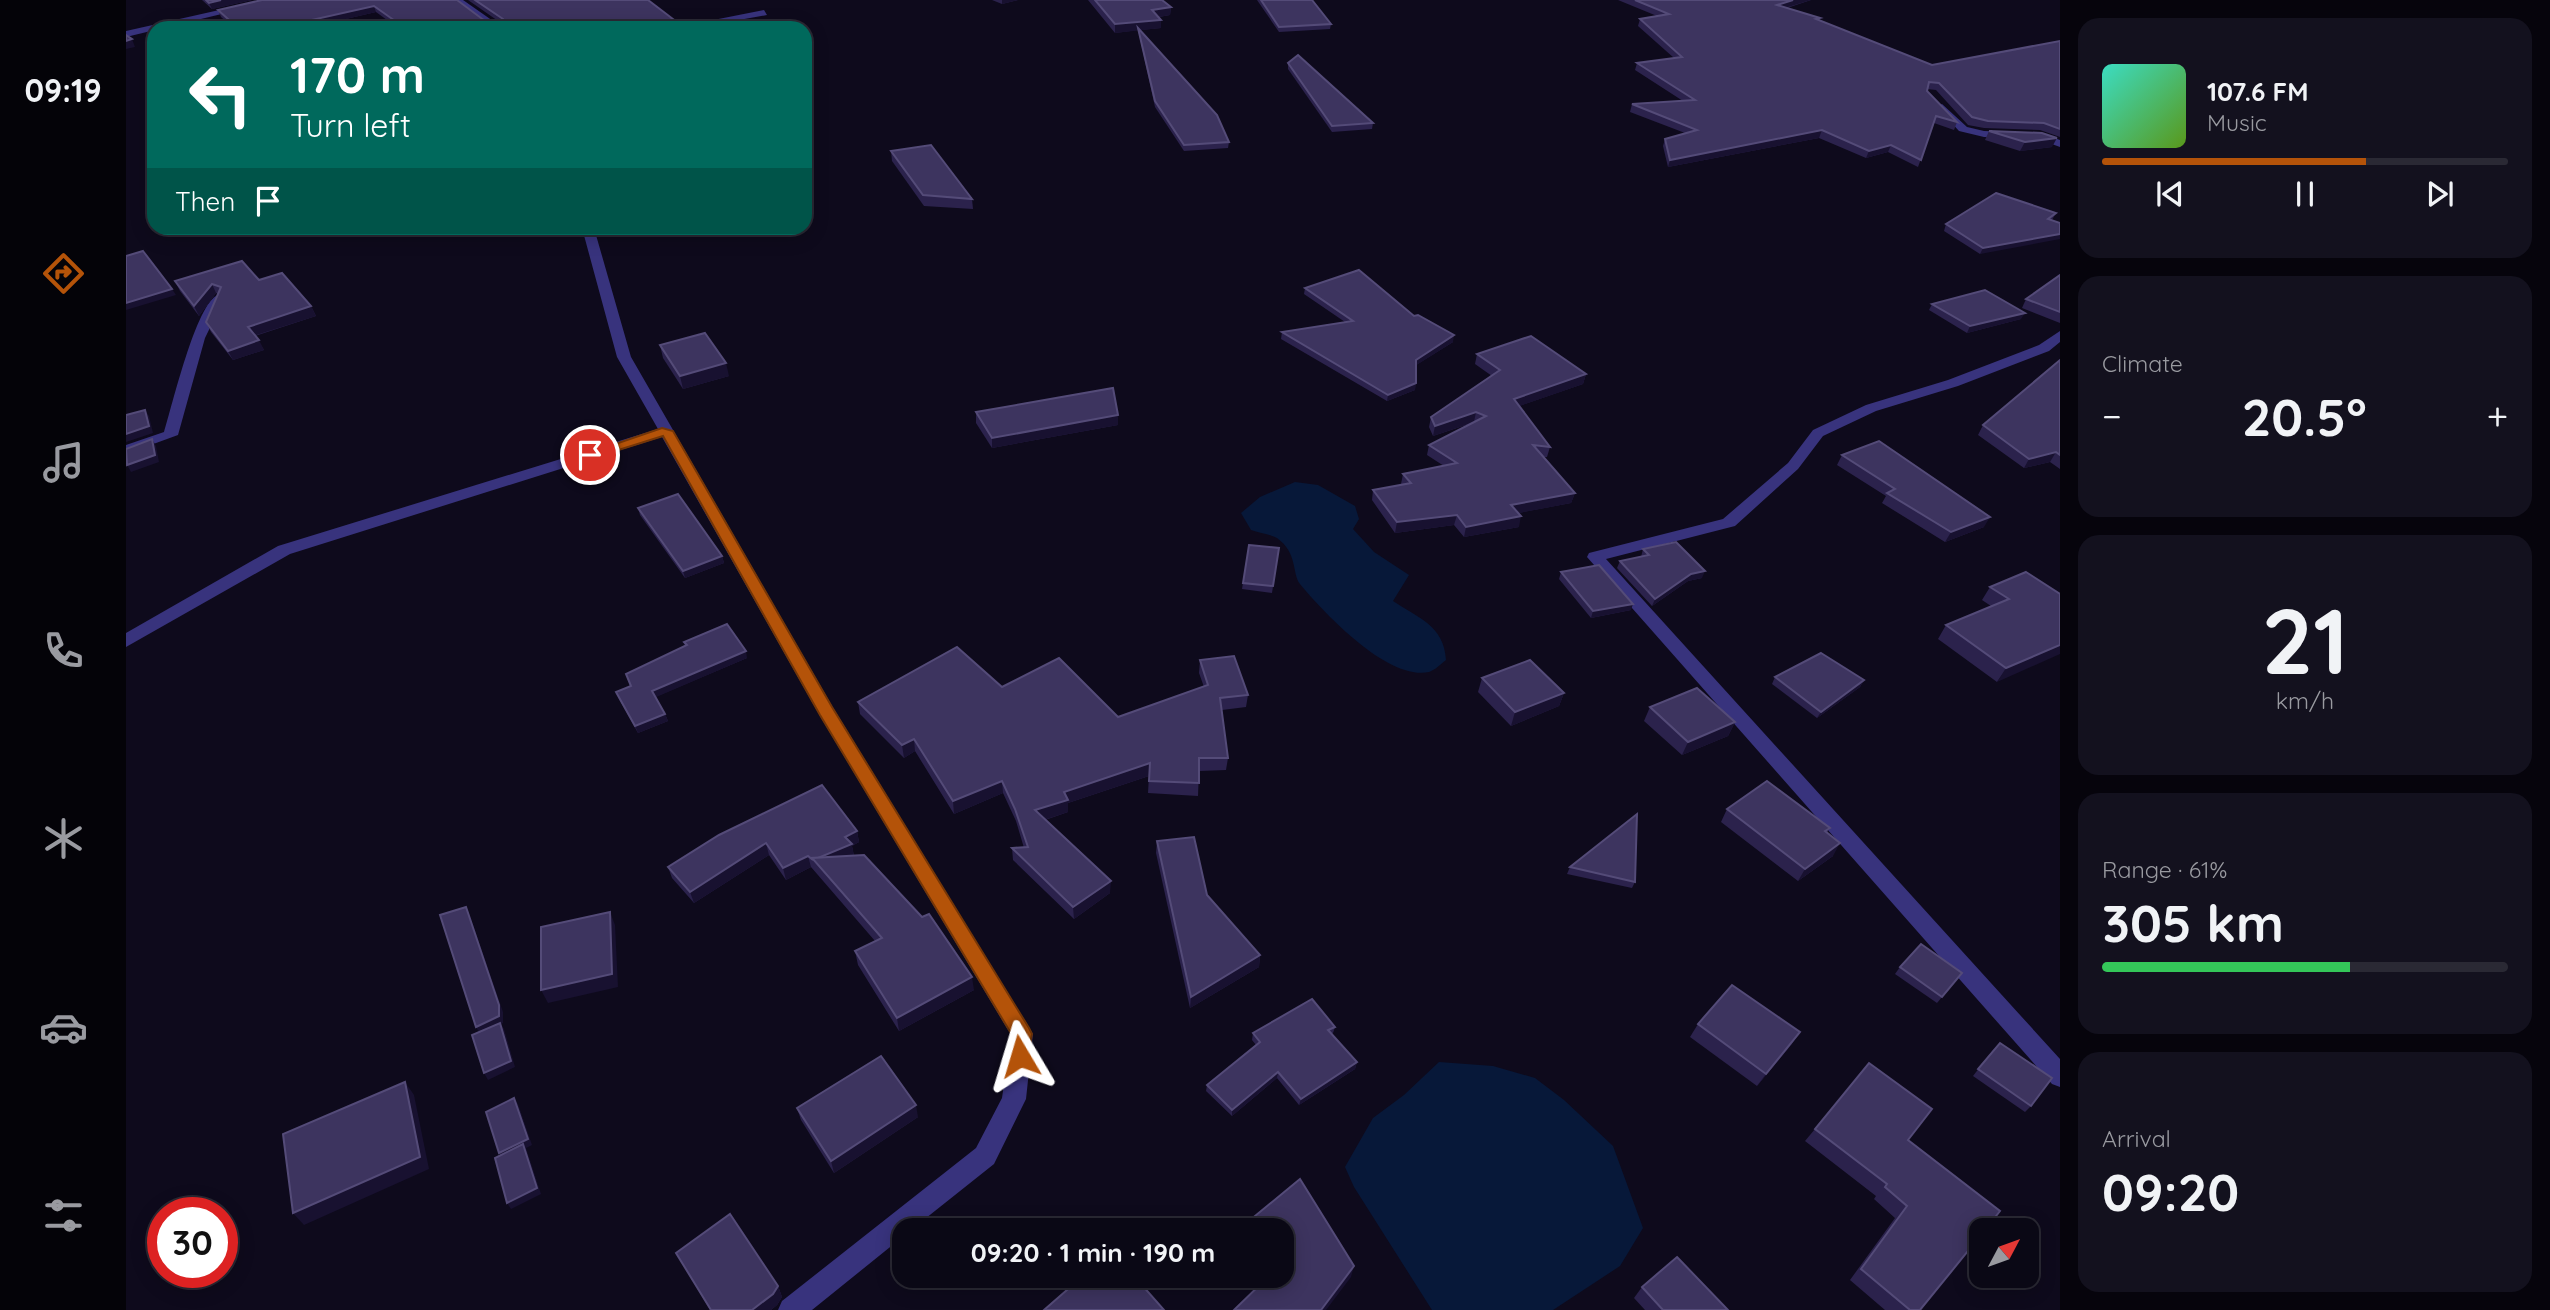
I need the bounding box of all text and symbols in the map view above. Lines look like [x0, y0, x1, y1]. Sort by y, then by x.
text: 170 m [290, 44, 425, 105]
icon: left [175, 49, 266, 140]
text: 09:19 [24, 70, 102, 110]
text: 107.6 FM [2207, 75, 2309, 108]
text: Turn left [290, 105, 411, 145]
text: Music [2207, 108, 2267, 137]
icon: previous [2151, 175, 2189, 213]
icon: pause [2286, 175, 2324, 213]
icon: next [2421, 175, 2459, 213]
icon: arrive [249, 182, 287, 220]
text: Then [175, 185, 235, 218]
icon: directions [39, 249, 88, 298]
text: Climate [2102, 349, 2183, 378]
text: 20.5° [2242, 384, 2367, 449]
text: − [2102, 392, 2122, 440]
text: + [2487, 392, 2508, 440]
pin [560, 425, 620, 485]
icon: arrive [571, 436, 609, 474]
icon: music [39, 438, 88, 487]
text: 21 [2261, 583, 2349, 697]
icon: phone [39, 626, 88, 675]
text: km/h [2276, 686, 2334, 715]
icon: climate [39, 814, 88, 863]
text: Range · 61% [2102, 855, 2227, 884]
text: 305 km [2102, 890, 2284, 955]
icon: car [39, 1003, 88, 1052]
position arrow [983, 1019, 1057, 1093]
text: Arrival [2102, 1124, 2171, 1153]
text: 09:20 [2102, 1159, 2239, 1224]
icon: filters [39, 1191, 88, 1240]
speed limit sign: 30 [147, 1197, 238, 1288]
north arrow [1969, 1218, 2039, 1288]
map controls [1969, 1218, 2039, 1288]
text: 09:20 · 1 min · 190 m [971, 1236, 1215, 1269]

